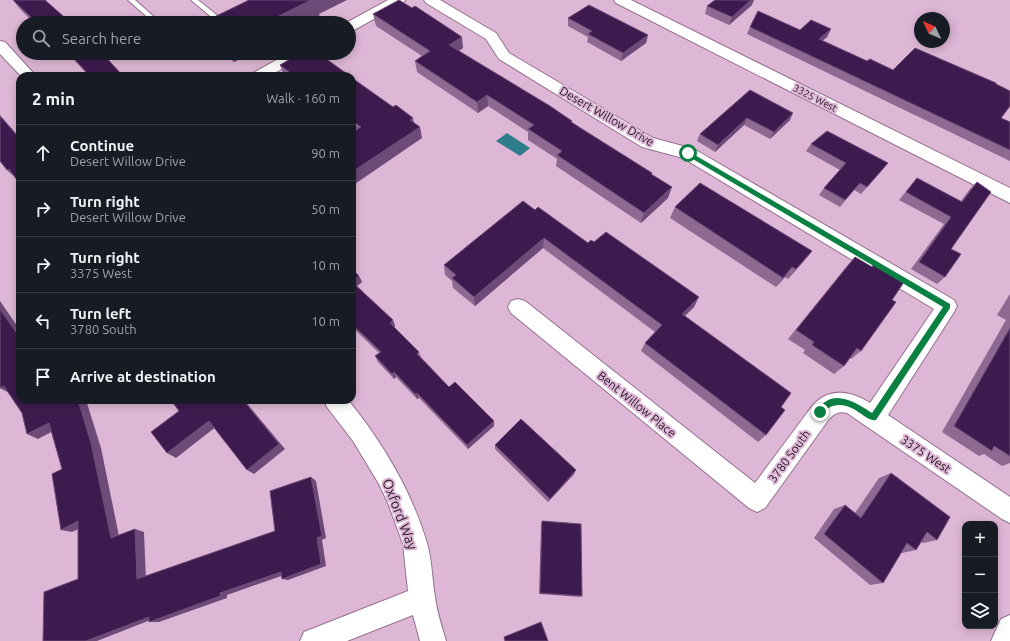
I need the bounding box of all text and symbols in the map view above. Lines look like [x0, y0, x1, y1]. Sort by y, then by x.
north arrow [914, 12, 950, 48]
search box [16, 16, 356, 60]
icon: search [30, 27, 52, 49]
text: Search here [62, 30, 141, 47]
street label: 3325 West [791, 82, 839, 114]
street label: Desert Willow Drive [557, 84, 657, 148]
text: 2 min [32, 89, 75, 108]
text: Walk · 160 m [266, 91, 340, 105]
text: Continue [70, 137, 134, 154]
icon: ahead [32, 142, 54, 164]
route start [679, 144, 697, 162]
text: 90 m [311, 146, 340, 160]
text: Desert Willow Drive [70, 154, 186, 168]
text: Turn right [70, 193, 140, 210]
icon: right [32, 198, 54, 220]
text: 50 m [311, 202, 340, 216]
text: Desert Willow Drive [70, 210, 186, 224]
text: Turn right [70, 249, 140, 266]
icon: right [32, 254, 54, 276]
text: 10 m [311, 258, 340, 272]
text: 3375 West [70, 266, 132, 280]
text: Turn left [70, 305, 131, 322]
icon: left [32, 310, 54, 332]
text: 10 m [311, 314, 340, 328]
text: 3780 South [70, 322, 137, 336]
icon: arrive [32, 366, 54, 388]
text: Arrive at destination [70, 368, 216, 385]
street label: Bent Willow Place [595, 368, 679, 440]
route end [811, 403, 829, 421]
street label: 3780 South [766, 427, 812, 485]
street label: 3375 West [899, 433, 954, 476]
street label: Oxford Way [379, 476, 421, 552]
map controls [962, 521, 998, 629]
button: + [962, 521, 998, 557]
button: − [962, 557, 998, 593]
button: layers [962, 593, 998, 629]

